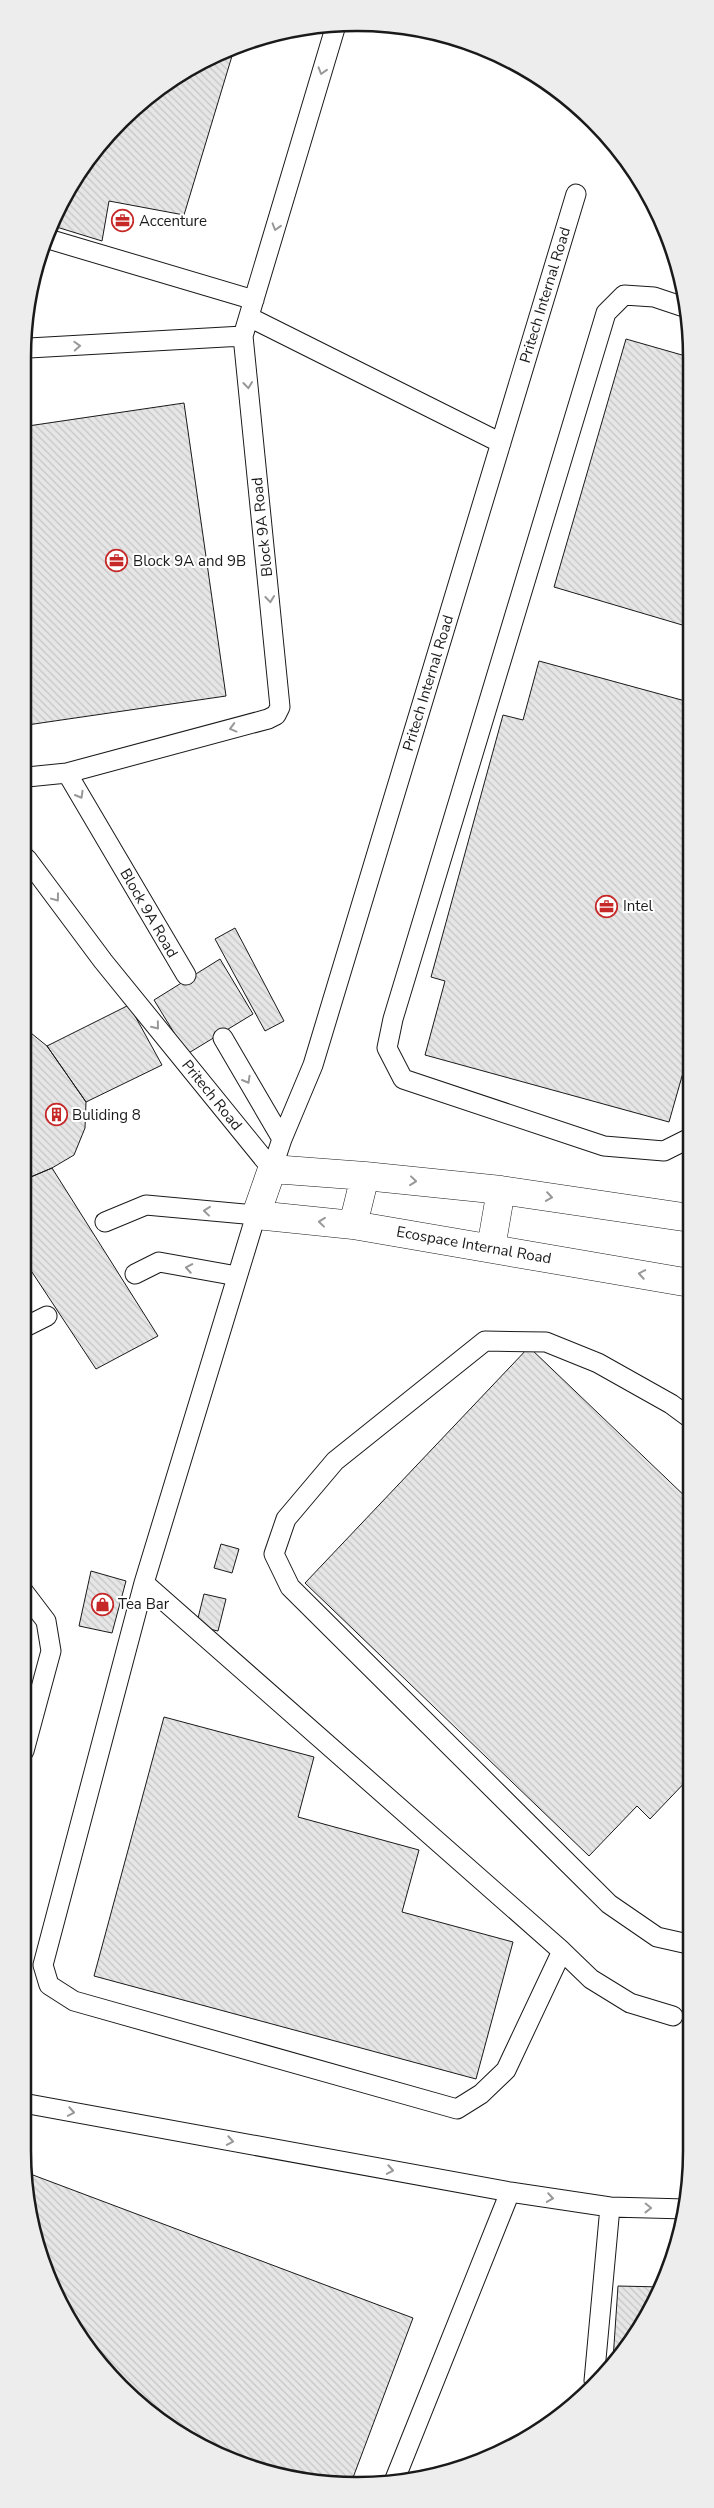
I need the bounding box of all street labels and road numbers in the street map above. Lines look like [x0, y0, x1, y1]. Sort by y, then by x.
street label: Pritech Internal Road [515, 225, 575, 365]
street label: Block 9A Road [247, 476, 277, 578]
street label: Pritech Internal Road [398, 613, 458, 753]
street label: Block 9A Road [115, 865, 183, 961]
street label: Pritech Road [177, 1055, 247, 1135]
street label: Ecospace Internal Road [395, 1222, 553, 1268]

